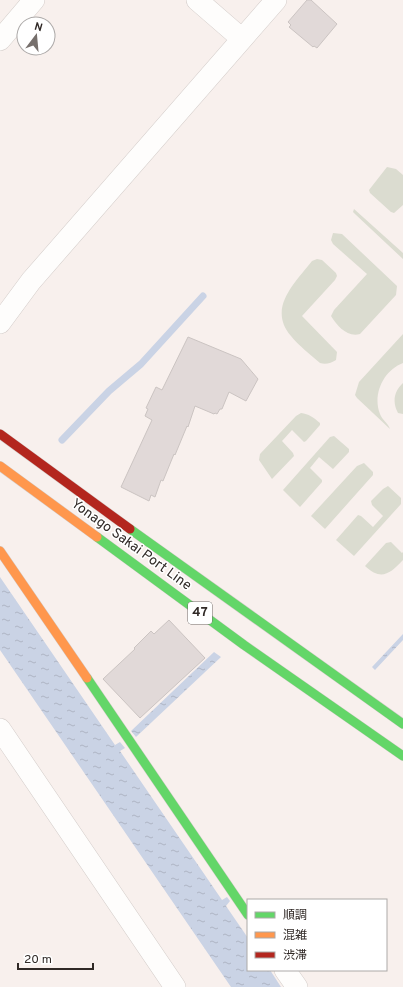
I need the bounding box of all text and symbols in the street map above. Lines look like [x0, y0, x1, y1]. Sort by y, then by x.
north arrow [16, 16, 56, 56]
text: N [33, 20, 44, 35]
street label: Yonago Sakai Port Line [67, 496, 195, 594]
road number: 47 [188, 602, 212, 624]
legend [247, 899, 387, 971]
text: 順調 [283, 908, 307, 924]
text: 混雑 [283, 928, 307, 944]
scale bar [18, 945, 93, 971]
text: 渋滞 [283, 948, 307, 964]
text: 20 m [24, 952, 52, 968]

